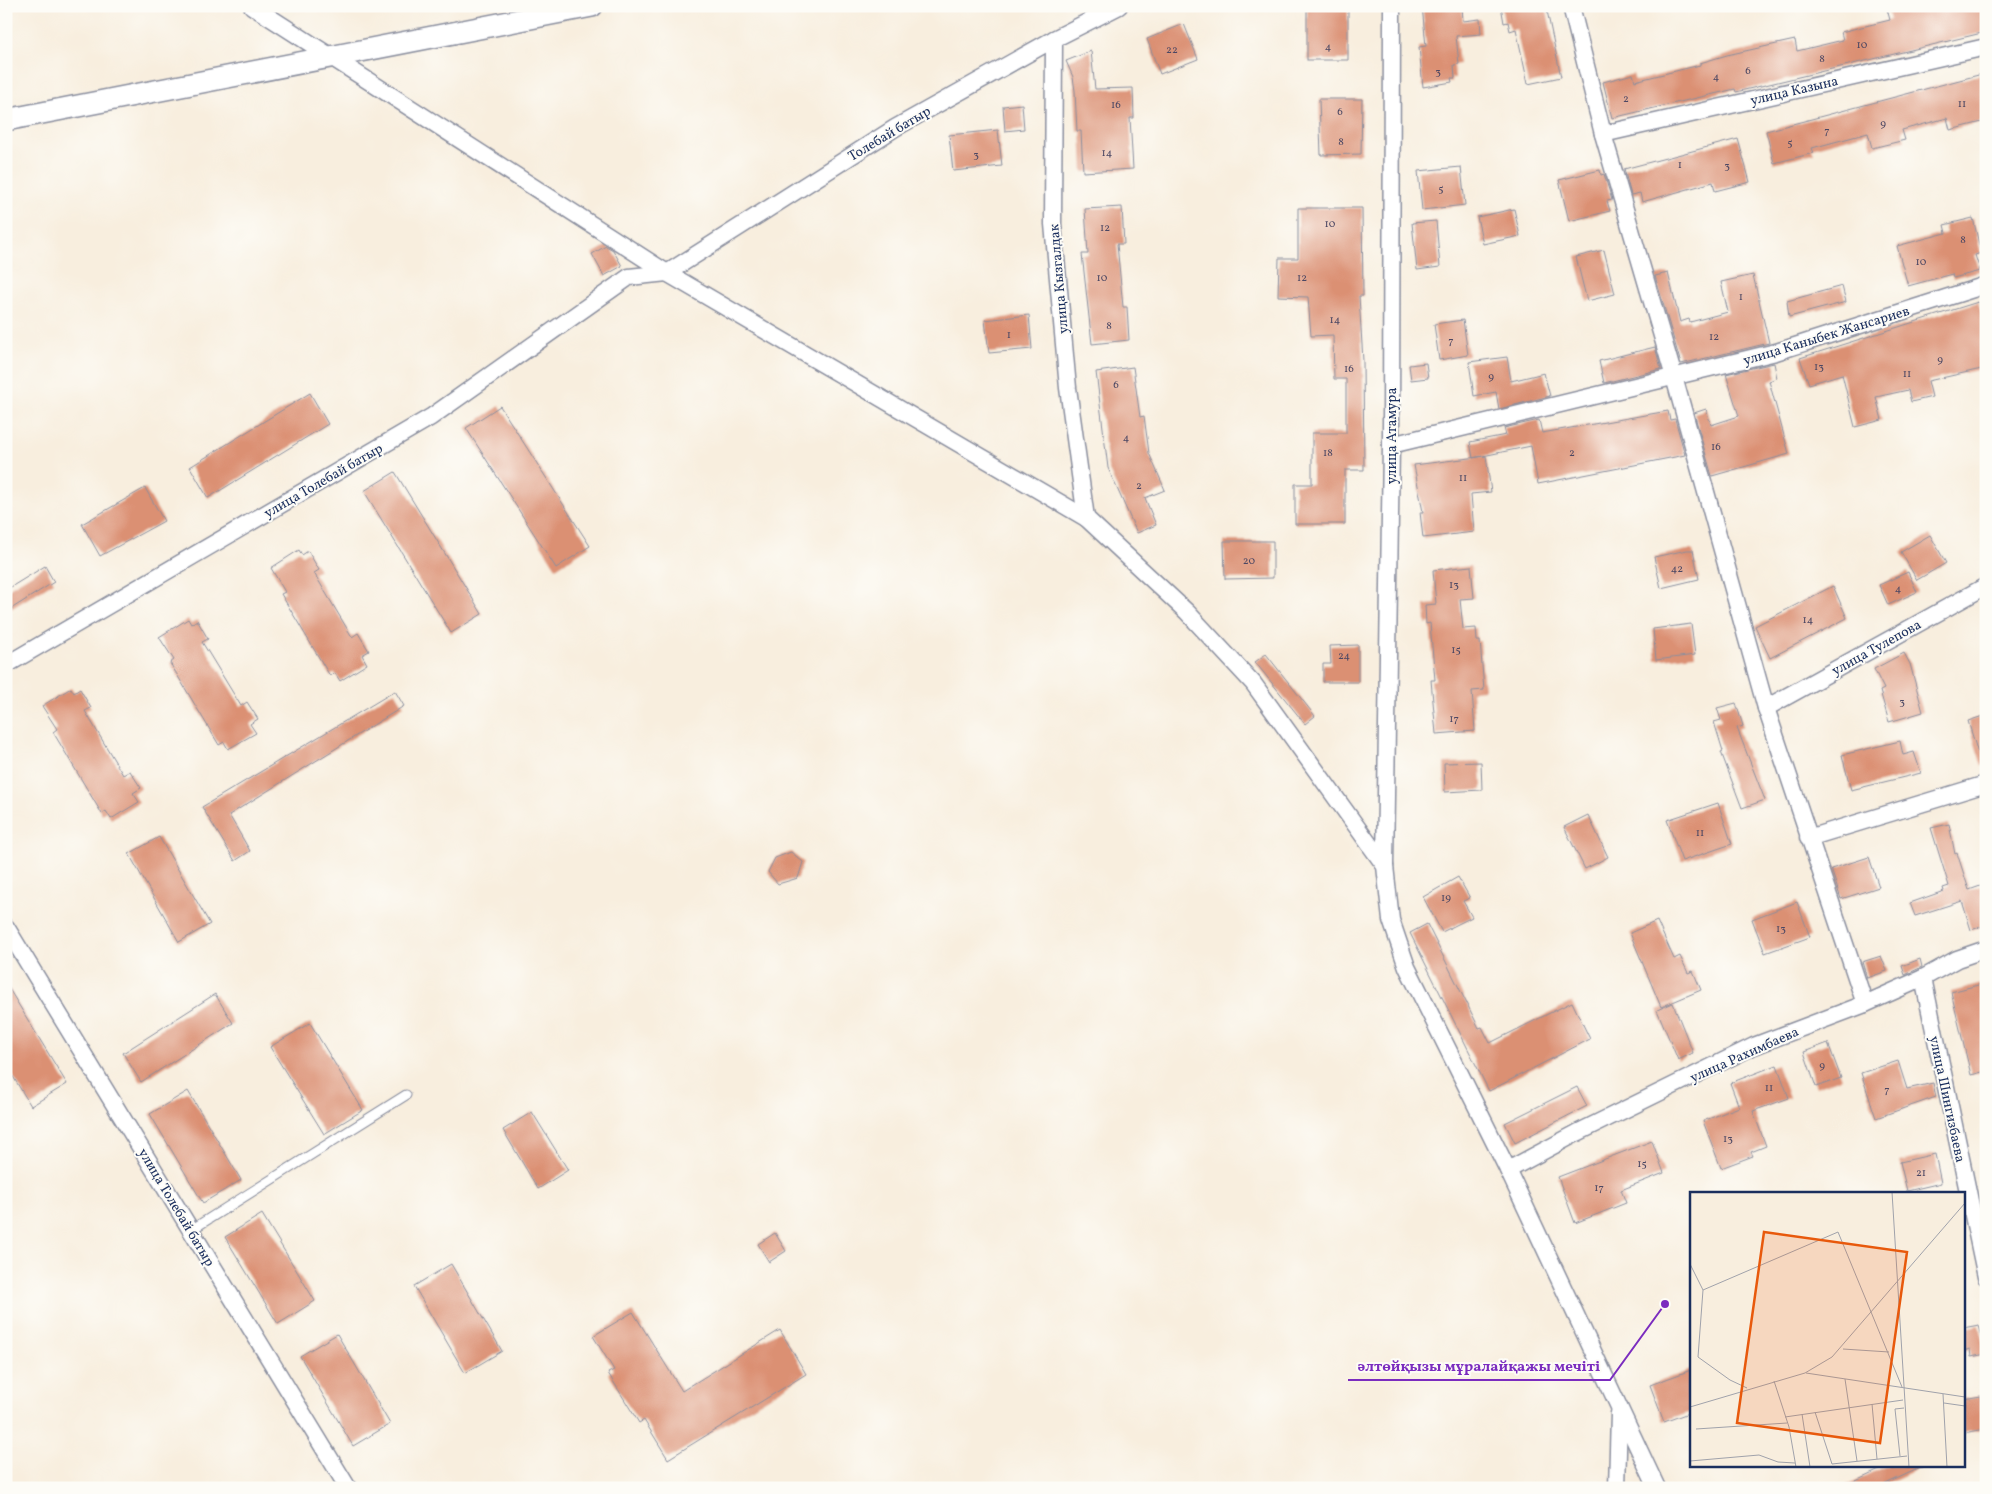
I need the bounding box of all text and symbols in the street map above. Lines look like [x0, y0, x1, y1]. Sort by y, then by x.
house number: 10 [1857, 38, 1868, 53]
house number: 4 [1325, 40, 1332, 55]
house number: 22 [1166, 43, 1178, 58]
house number: 8 [1819, 52, 1825, 67]
house number: 6 [1745, 64, 1751, 79]
house number: 3 [1435, 65, 1441, 80]
house number: 4 [1713, 70, 1720, 85]
street label: улица Казына [1749, 72, 1840, 111]
house number: 2 [1623, 92, 1629, 107]
house number: 11 [1958, 97, 1966, 112]
house number: 16 [1111, 98, 1121, 113]
street label: Толебай батыр [845, 102, 935, 166]
house number: 6 [1337, 105, 1343, 120]
house number: 9 [1880, 117, 1886, 132]
house number: 7 [1824, 124, 1830, 139]
house number: 8 [1338, 135, 1344, 150]
house number: 5 [1787, 136, 1793, 151]
house number: 14 [1102, 146, 1113, 161]
house number: 3 [973, 148, 979, 163]
house number: 1 [1678, 158, 1682, 173]
house number: 3 [1724, 159, 1730, 174]
house number: 5 [1438, 182, 1444, 197]
house number: 10 [1325, 217, 1336, 232]
house number: 12 [1100, 221, 1110, 236]
street label: улица Кызгалдак [1045, 223, 1074, 335]
house number: 8 [1960, 233, 1966, 248]
house number: 10 [1916, 255, 1927, 270]
house number: 10 [1097, 271, 1108, 286]
house number: 12 [1297, 271, 1307, 286]
house number: 1 [1739, 290, 1743, 305]
street label: улица Каныбек Жансариев [1741, 302, 1912, 371]
house number: 14 [1330, 313, 1341, 328]
house number: 8 [1106, 319, 1112, 334]
house number: 1 [1007, 328, 1011, 343]
house number: 12 [1709, 330, 1719, 345]
house number: 7 [1448, 334, 1454, 349]
house number: 9 [1937, 353, 1943, 368]
house number: 13 [1814, 360, 1824, 375]
house number: 16 [1344, 362, 1354, 377]
house number: 11 [1903, 367, 1911, 382]
house number: 9 [1488, 370, 1494, 385]
house number: 6 [1113, 378, 1119, 393]
street label: улица Атамура [1383, 388, 1402, 484]
house number: 4 [1123, 431, 1130, 446]
street label: улица Толебай батыр [261, 439, 387, 523]
house number: 16 [1711, 440, 1721, 455]
house number: 18 [1323, 446, 1333, 461]
house number: 2 [1569, 446, 1575, 461]
house number: 11 [1459, 471, 1467, 486]
house number: 2 [1136, 479, 1142, 494]
house number: 20 [1243, 554, 1256, 569]
house number: 42 [1671, 562, 1683, 577]
house number: 13 [1449, 578, 1459, 593]
house number: 4 [1895, 582, 1902, 597]
house number: 14 [1803, 613, 1814, 628]
street label: улица Тулепова [1828, 616, 1925, 681]
house number: 15 [1451, 643, 1461, 658]
house number: 24 [1338, 649, 1350, 664]
house number: 3 [1899, 695, 1905, 710]
house number: 17 [1449, 712, 1459, 727]
house number: 11 [1696, 826, 1704, 841]
house number: 19 [1441, 891, 1451, 906]
house number: 13 [1776, 922, 1786, 937]
street label: улица Рахимбаева [1687, 1023, 1802, 1088]
street label: улица Шингизбаева [1924, 1034, 1969, 1164]
house number: 9 [1819, 1059, 1825, 1074]
house number: 11 [1765, 1081, 1773, 1096]
house number: 7 [1884, 1083, 1890, 1098]
house number: 13 [1723, 1132, 1733, 1147]
street label: улица Толебай батыр [133, 1145, 219, 1270]
house number: 15 [1637, 1157, 1647, 1172]
house number: 21 [1916, 1166, 1926, 1181]
house number: 17 [1594, 1181, 1604, 1196]
inset map [1690, 1192, 1964, 1466]
callout: әлтөйқызы мұралайқажы мечіті [1348, 1350, 1610, 1380]
text: әлтөйқызы мұралайқажы мечіті [1358, 1357, 1600, 1378]

